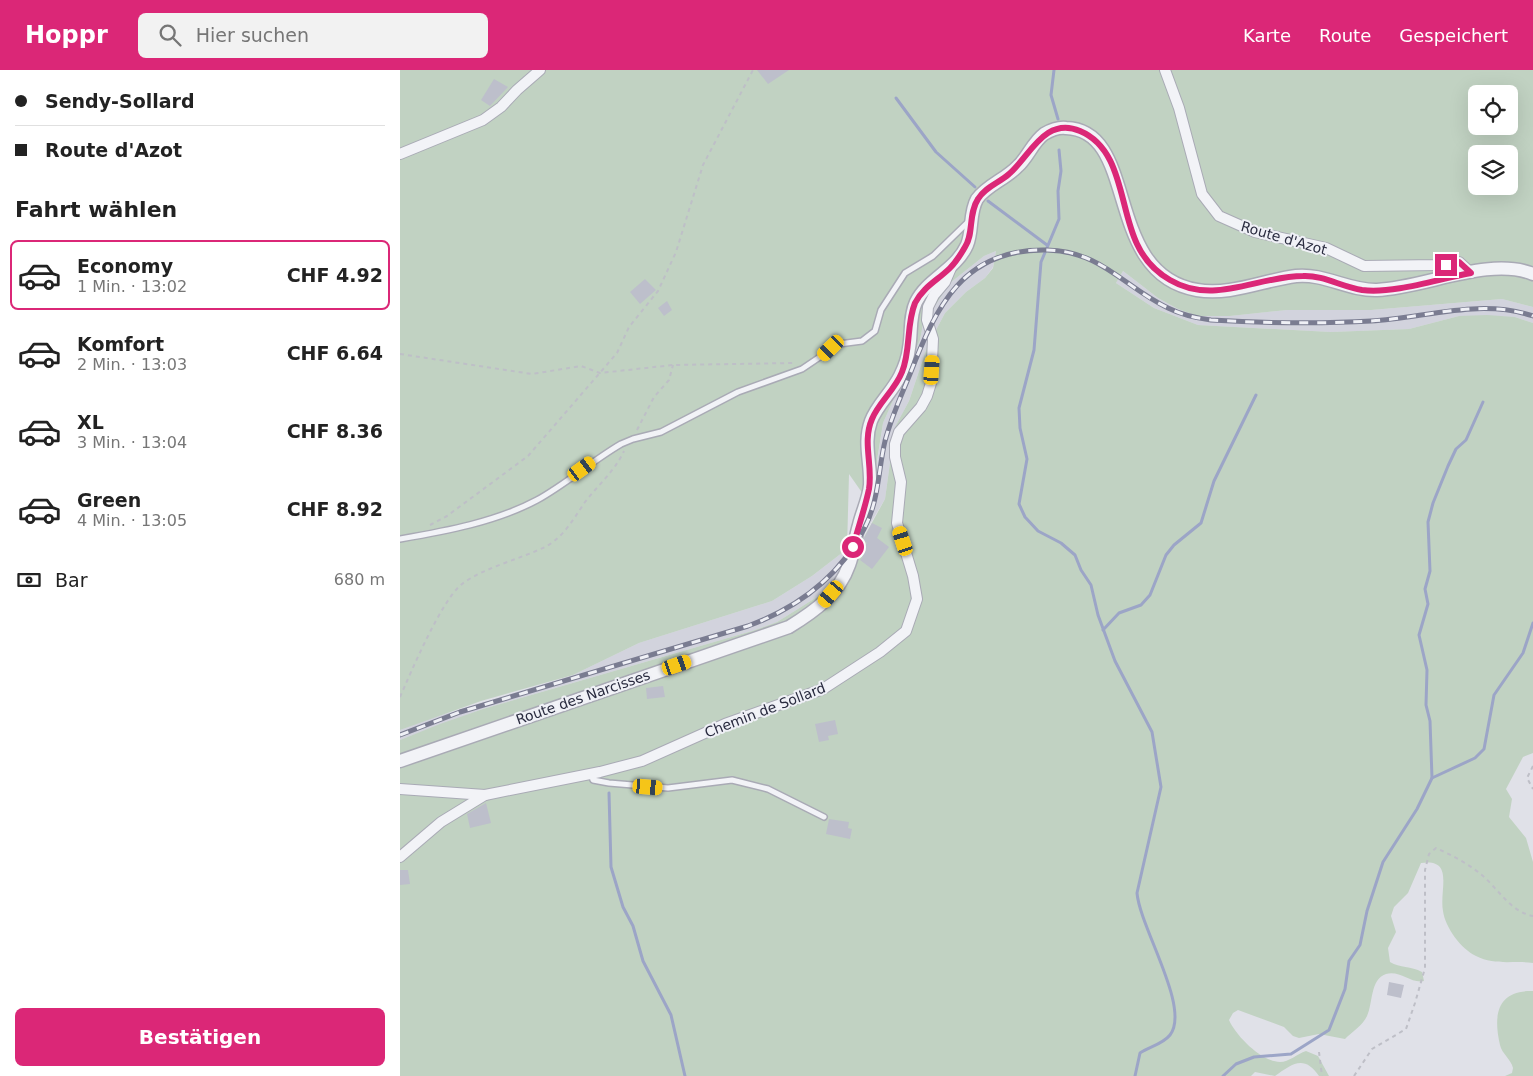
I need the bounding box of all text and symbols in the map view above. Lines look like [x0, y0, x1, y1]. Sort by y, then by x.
search box [138, 13, 488, 58]
text: Hoppr [25, 21, 108, 49]
icon: search [156, 21, 184, 49]
text: Hier suchen [196, 24, 309, 46]
text: Karte [1243, 25, 1291, 46]
text: Route [1319, 25, 1371, 46]
text: Gespeichert [1399, 25, 1508, 46]
map controls [1468, 85, 1518, 195]
button: locate [1468, 85, 1518, 135]
text: Sendy-Sollard [45, 90, 195, 112]
text: Route d'Azot [45, 139, 182, 161]
button: layers [1468, 145, 1518, 195]
text: Fahrt wählen [15, 197, 177, 222]
street label: Route d'Azot [1239, 218, 1329, 258]
icon: car [17, 253, 62, 298]
route end [1435, 254, 1457, 276]
text: Economy [77, 255, 173, 277]
text: CHF 4.92 [287, 264, 383, 286]
text: 1 Min. · 13:02 [77, 277, 187, 296]
icon: car [17, 331, 62, 376]
car [815, 332, 847, 364]
text: Komfort [77, 333, 164, 355]
text: CHF 6.64 [287, 342, 383, 364]
text: 2 Min. · 13:03 [77, 355, 187, 374]
car [923, 355, 940, 385]
icon: car [17, 409, 62, 454]
text: XL [77, 411, 104, 433]
text: CHF 8.36 [287, 420, 383, 442]
text: 3 Min. · 13:04 [77, 433, 187, 452]
car [565, 454, 598, 484]
icon: car [17, 487, 62, 532]
text: Green [77, 489, 141, 511]
text: CHF 8.92 [287, 498, 383, 520]
text: 4 Min. · 13:05 [77, 511, 187, 530]
car [891, 524, 914, 558]
route start [842, 536, 864, 558]
icon: cash [15, 566, 43, 594]
text: Bar [55, 569, 88, 591]
text: 680 m [334, 570, 385, 589]
car [815, 578, 846, 610]
car [660, 653, 693, 677]
street label: Route des Narcisses [514, 666, 652, 728]
street label: Chemin de Sollard [702, 680, 828, 740]
car [632, 778, 663, 796]
button: Bestätigen [15, 1008, 385, 1066]

